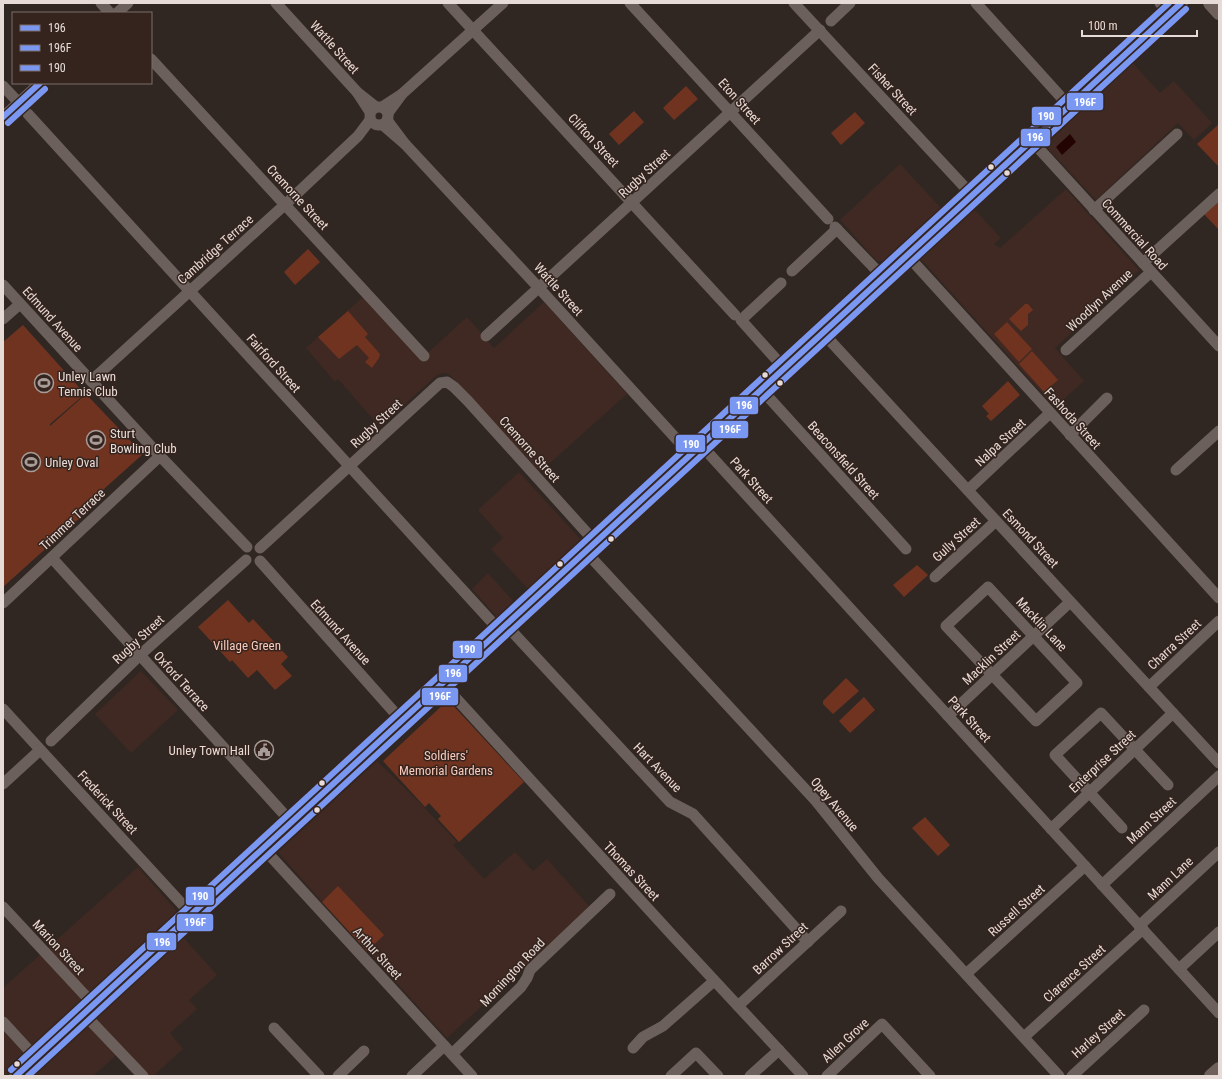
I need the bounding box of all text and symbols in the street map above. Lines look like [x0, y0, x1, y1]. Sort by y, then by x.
legend [12, 12, 152, 84]
scale bar [1082, 12, 1197, 38]
street label: Wattle Street [307, 18, 362, 77]
text: 100 m [1088, 19, 1118, 33]
text: 196 [48, 21, 66, 35]
text: 196F [48, 41, 72, 55]
street label: Fisher Street [865, 60, 920, 118]
text: 190 [48, 61, 66, 75]
street label: Eton Street [715, 75, 764, 127]
line badge: 196F [1066, 92, 1104, 111]
text: 196F [1074, 96, 1096, 109]
line badge: 190 [1031, 106, 1062, 126]
text: 190 [1038, 110, 1055, 123]
street label: Clifton Street [565, 111, 622, 170]
line badge: 196 [1020, 128, 1051, 147]
text: 196 [1027, 131, 1044, 144]
street label: Rugby Street [616, 146, 673, 201]
street label: Cremorne Street [264, 162, 332, 233]
unlabelled marker [986, 162, 996, 172]
unlabelled marker [1002, 168, 1012, 178]
street label: Commercial Road [1099, 196, 1171, 273]
street label: Cambridge Terrace [174, 211, 256, 287]
street label: Wattle Street [531, 260, 586, 319]
street label: Woodlyn Avenue [1063, 266, 1135, 335]
street label: Edmund Avenue [20, 284, 86, 355]
street label: Fairford Street [243, 331, 304, 396]
place label: Unley Lawn Tennis Club [58, 369, 118, 399]
unlabelled marker [760, 370, 770, 380]
sports icon: Unley Lawn Tennis Club [33, 372, 55, 394]
unlabelled marker [775, 378, 785, 388]
street label: Fashoda Street [1041, 385, 1104, 452]
street label: Rugby Street [348, 396, 405, 451]
line badge: 196 [729, 396, 759, 415]
text: 196 [736, 399, 753, 412]
street label: Cremorne Street [496, 413, 563, 485]
street label: Nalpa Street [972, 415, 1029, 469]
street label: Beaconsfield Street [805, 418, 883, 502]
line badge: 196F [711, 420, 749, 439]
text: 196F [719, 423, 741, 436]
place label: Sturt Bowling Club [110, 426, 177, 456]
sports icon: Sturt Bowling Club [85, 429, 107, 451]
line badge: 190 [675, 434, 706, 453]
text: 190 [683, 438, 700, 451]
sports icon: Unley Oval [20, 451, 42, 473]
street label: Park Street [727, 454, 776, 507]
place label: Unley Oval [45, 455, 98, 470]
street label: Trimmer Terrace [37, 485, 108, 553]
street label: Esmond Street [1000, 506, 1062, 571]
street label: Gully Street [929, 514, 983, 565]
unlabelled marker [606, 534, 616, 544]
unlabelled marker [555, 559, 565, 569]
street label: Macklin Lane [1013, 594, 1070, 654]
street label: Edmund Avenue [308, 597, 374, 668]
street label: Rugby Street [110, 612, 167, 667]
street label: Charra Street [1145, 616, 1204, 673]
street label: Macklin Street [959, 627, 1023, 688]
park label: Village Green [213, 638, 281, 653]
line badge: 190 [452, 640, 483, 659]
text: 190 [459, 643, 476, 656]
street label: Oxford Terrace [151, 648, 212, 714]
line badge: 196 [438, 664, 468, 683]
text: 196 [445, 667, 462, 680]
line badge: 196F [421, 687, 459, 706]
text: 196F [429, 690, 451, 703]
street label: Park Street [945, 693, 994, 746]
street label: Enterprise Street [1066, 727, 1139, 796]
public building icon: Unley Town Hall [253, 739, 275, 761]
street label: Hart Avenue [630, 740, 685, 795]
place label: Unley Town Hall [169, 743, 250, 758]
park label: Soldiers' Memorial Gardens [399, 748, 493, 778]
street label: Frederick Street [75, 768, 141, 837]
street label: Opey Avenue [808, 774, 862, 834]
unlabelled marker [317, 778, 327, 788]
street label: Mann Street [1124, 794, 1179, 847]
unlabelled marker [312, 805, 322, 815]
street label: Thomas Street [601, 839, 663, 904]
street label: Mann Lane [1145, 854, 1196, 903]
street label: Russell Street [985, 881, 1048, 940]
line badge: 190 [185, 886, 215, 906]
text: 190 [192, 890, 209, 903]
line badge: 196F [176, 913, 214, 932]
text: 196F [184, 916, 206, 929]
street label: Marion Street [30, 917, 88, 978]
street label: Barrow Street [750, 919, 811, 978]
street label: Arthur Street [350, 924, 405, 983]
line badge: 196 [146, 932, 177, 951]
street label: Mornington Road [477, 935, 548, 1010]
text: 196 [154, 936, 171, 949]
street label: Clarence Street [1040, 941, 1109, 1005]
street label: Harley Street [1069, 1006, 1128, 1061]
street label: Allen Grove [819, 1015, 872, 1066]
unlabelled marker [12, 1059, 22, 1069]

